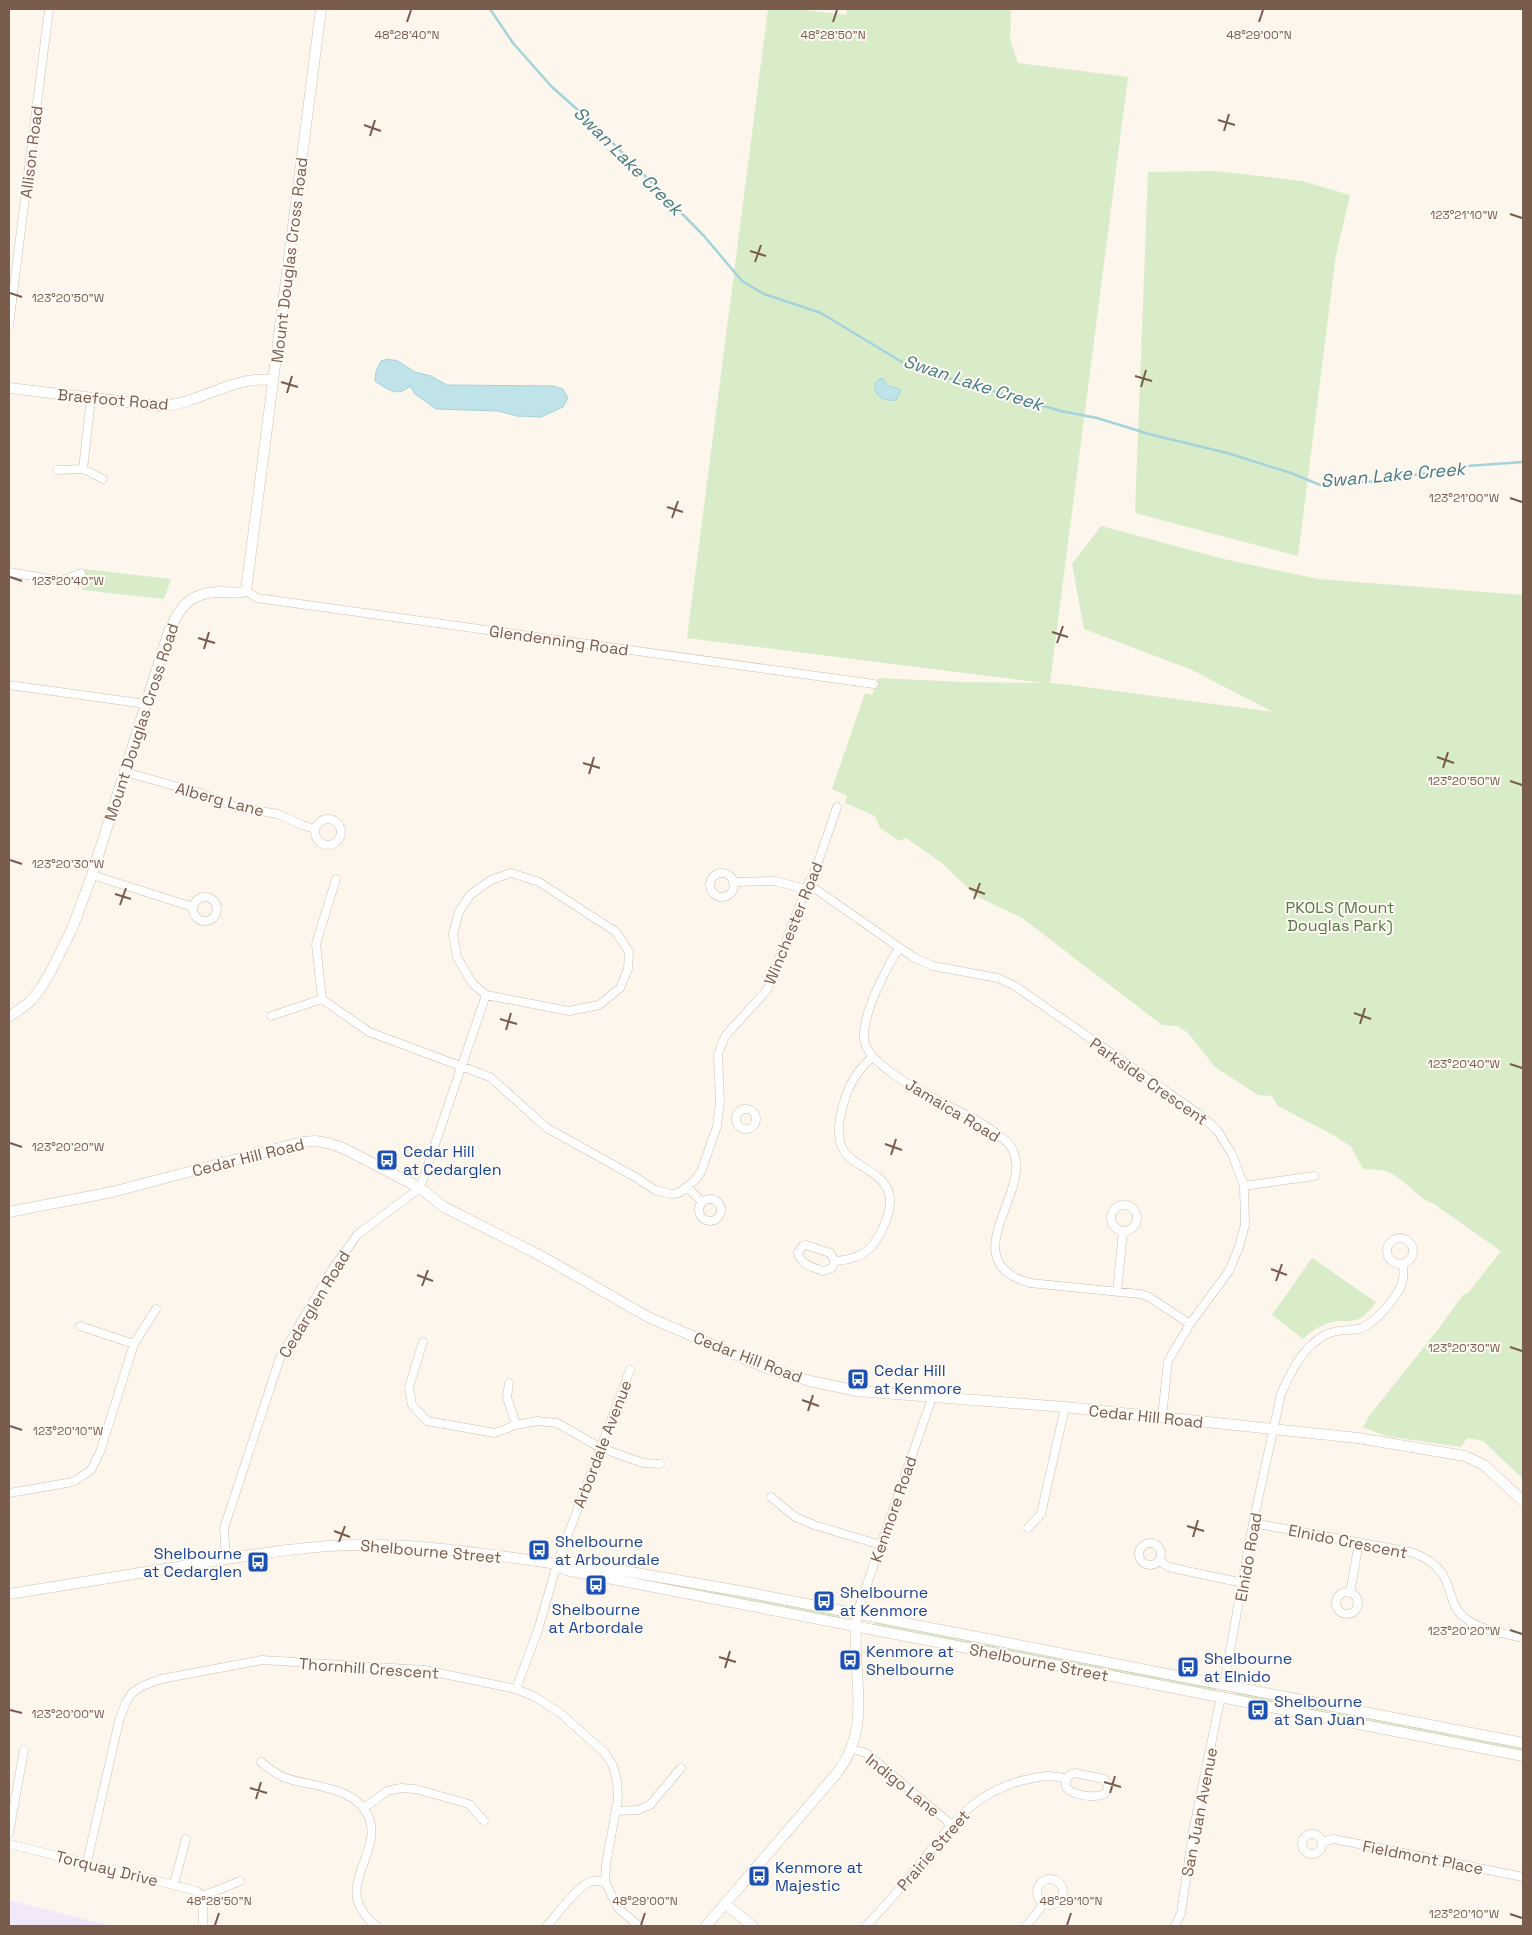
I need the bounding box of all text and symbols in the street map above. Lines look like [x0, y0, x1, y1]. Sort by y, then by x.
text: 48°28'40"N [374, 27, 440, 43]
text: 48°28'50"N [800, 27, 866, 43]
text: 48°29'00"N [1226, 27, 1292, 43]
water label: Swan Lake Creek [569, 101, 689, 222]
street label: Allison Road [15, 104, 48, 200]
street label: Mount Douglas Cross Road [266, 156, 313, 364]
text: 123°21'10"W [1430, 207, 1498, 223]
text: 123°20'50"W [32, 290, 105, 306]
water label: Swan Lake Creek [901, 349, 1048, 417]
street label: Braefoot Road [57, 384, 169, 415]
water label: Swan Lake Creek [1320, 457, 1468, 492]
text: 123°21'00"W [1429, 490, 1500, 506]
text: 123°20'40"W [32, 573, 105, 589]
street label: Glendenning Road [488, 620, 630, 661]
street label: Mount Douglas Cross Road [100, 621, 183, 824]
text: 123°20'50"W [1428, 773, 1501, 789]
street label: Alberg Lane [173, 778, 267, 821]
text: 123°20'30"W [32, 856, 105, 872]
street label: Winchester Road [759, 859, 828, 988]
park label: PKOLS (Mount Douglas Park) [1286, 897, 1394, 936]
street label: Parkside Crescent [1086, 1033, 1212, 1130]
text: 123°20'40"W [1428, 1056, 1501, 1072]
street label: Jamaica Road [901, 1074, 1004, 1147]
street label: Cedar Hill Road [190, 1133, 306, 1182]
text: 123°20'20"W [32, 1139, 105, 1155]
place label: Cedar Hill at Cedarglen [403, 1141, 502, 1180]
bus stop icon: Cedar Hill at Cedarglen [375, 1148, 399, 1172]
street label: Cedarglen Road [274, 1247, 355, 1362]
street label: Cedar Hill Road [690, 1327, 805, 1388]
text: 123°20'30"W [1428, 1340, 1501, 1356]
place label: Cedar Hill at Kenmore [874, 1360, 962, 1399]
bus stop icon: Cedar Hill at Kenmore [846, 1367, 870, 1391]
street label: Arbordale Avenue [568, 1377, 637, 1511]
street label: Cedar Hill Road [1088, 1400, 1204, 1433]
text: 123°20'10"W [33, 1423, 104, 1439]
street label: Kenmore Road [865, 1453, 921, 1565]
street label: Elnido Road [1230, 1511, 1267, 1603]
street label: Elnido Crescent [1287, 1520, 1409, 1563]
place label: Shelbourne at Arbourdale [555, 1531, 660, 1570]
street label: Shelbourne Street [360, 1535, 502, 1568]
bus stop icon: Shelbourne at Arbourdale [527, 1538, 551, 1562]
place label: Shelbourne at Cedarglen [143, 1543, 242, 1582]
bus stop icon: Shelbourne at Cedarglen [246, 1550, 270, 1574]
bus stop icon: Shelbourne at Arbordale [584, 1573, 608, 1597]
place label: Shelbourne at Kenmore [840, 1582, 928, 1621]
bus stop icon: Shelbourne at Kenmore [812, 1589, 836, 1613]
place label: Shelbourne at Arbordale [549, 1599, 643, 1638]
text: 123°20'20"W [1428, 1623, 1501, 1639]
street label: Shelbourne Street [968, 1639, 1110, 1686]
place label: Kenmore at Shelbourne [866, 1641, 954, 1680]
bus stop icon: Kenmore at Shelbourne [838, 1648, 862, 1672]
place label: Shelbourne at Elnido [1204, 1648, 1292, 1687]
street label: Thornhill Crescent [298, 1653, 440, 1684]
bus stop icon: Shelbourne at Elnido [1176, 1655, 1200, 1679]
place label: Shelbourne at San Juan [1274, 1691, 1365, 1730]
bus stop icon: Shelbourne at San Juan [1246, 1698, 1270, 1722]
text: 123°20'00"W [32, 1706, 105, 1722]
street label: San Juan Avenue [1177, 1746, 1222, 1879]
street label: Indigo Lane [861, 1749, 944, 1822]
street label: Prairie Street [892, 1805, 974, 1895]
street label: Fieldmont Place [1361, 1835, 1485, 1879]
street label: Torquay Drive [54, 1846, 160, 1891]
place label: Kenmore at Majestic [775, 1857, 863, 1896]
bus stop icon: Kenmore at Majestic [747, 1864, 771, 1888]
text: 48°28'50"N [186, 1893, 252, 1909]
text: 48°29'00"N [612, 1893, 678, 1909]
text: 48°29'10"N [1040, 1893, 1102, 1909]
text: 123°20'10"W [1429, 1906, 1500, 1922]

